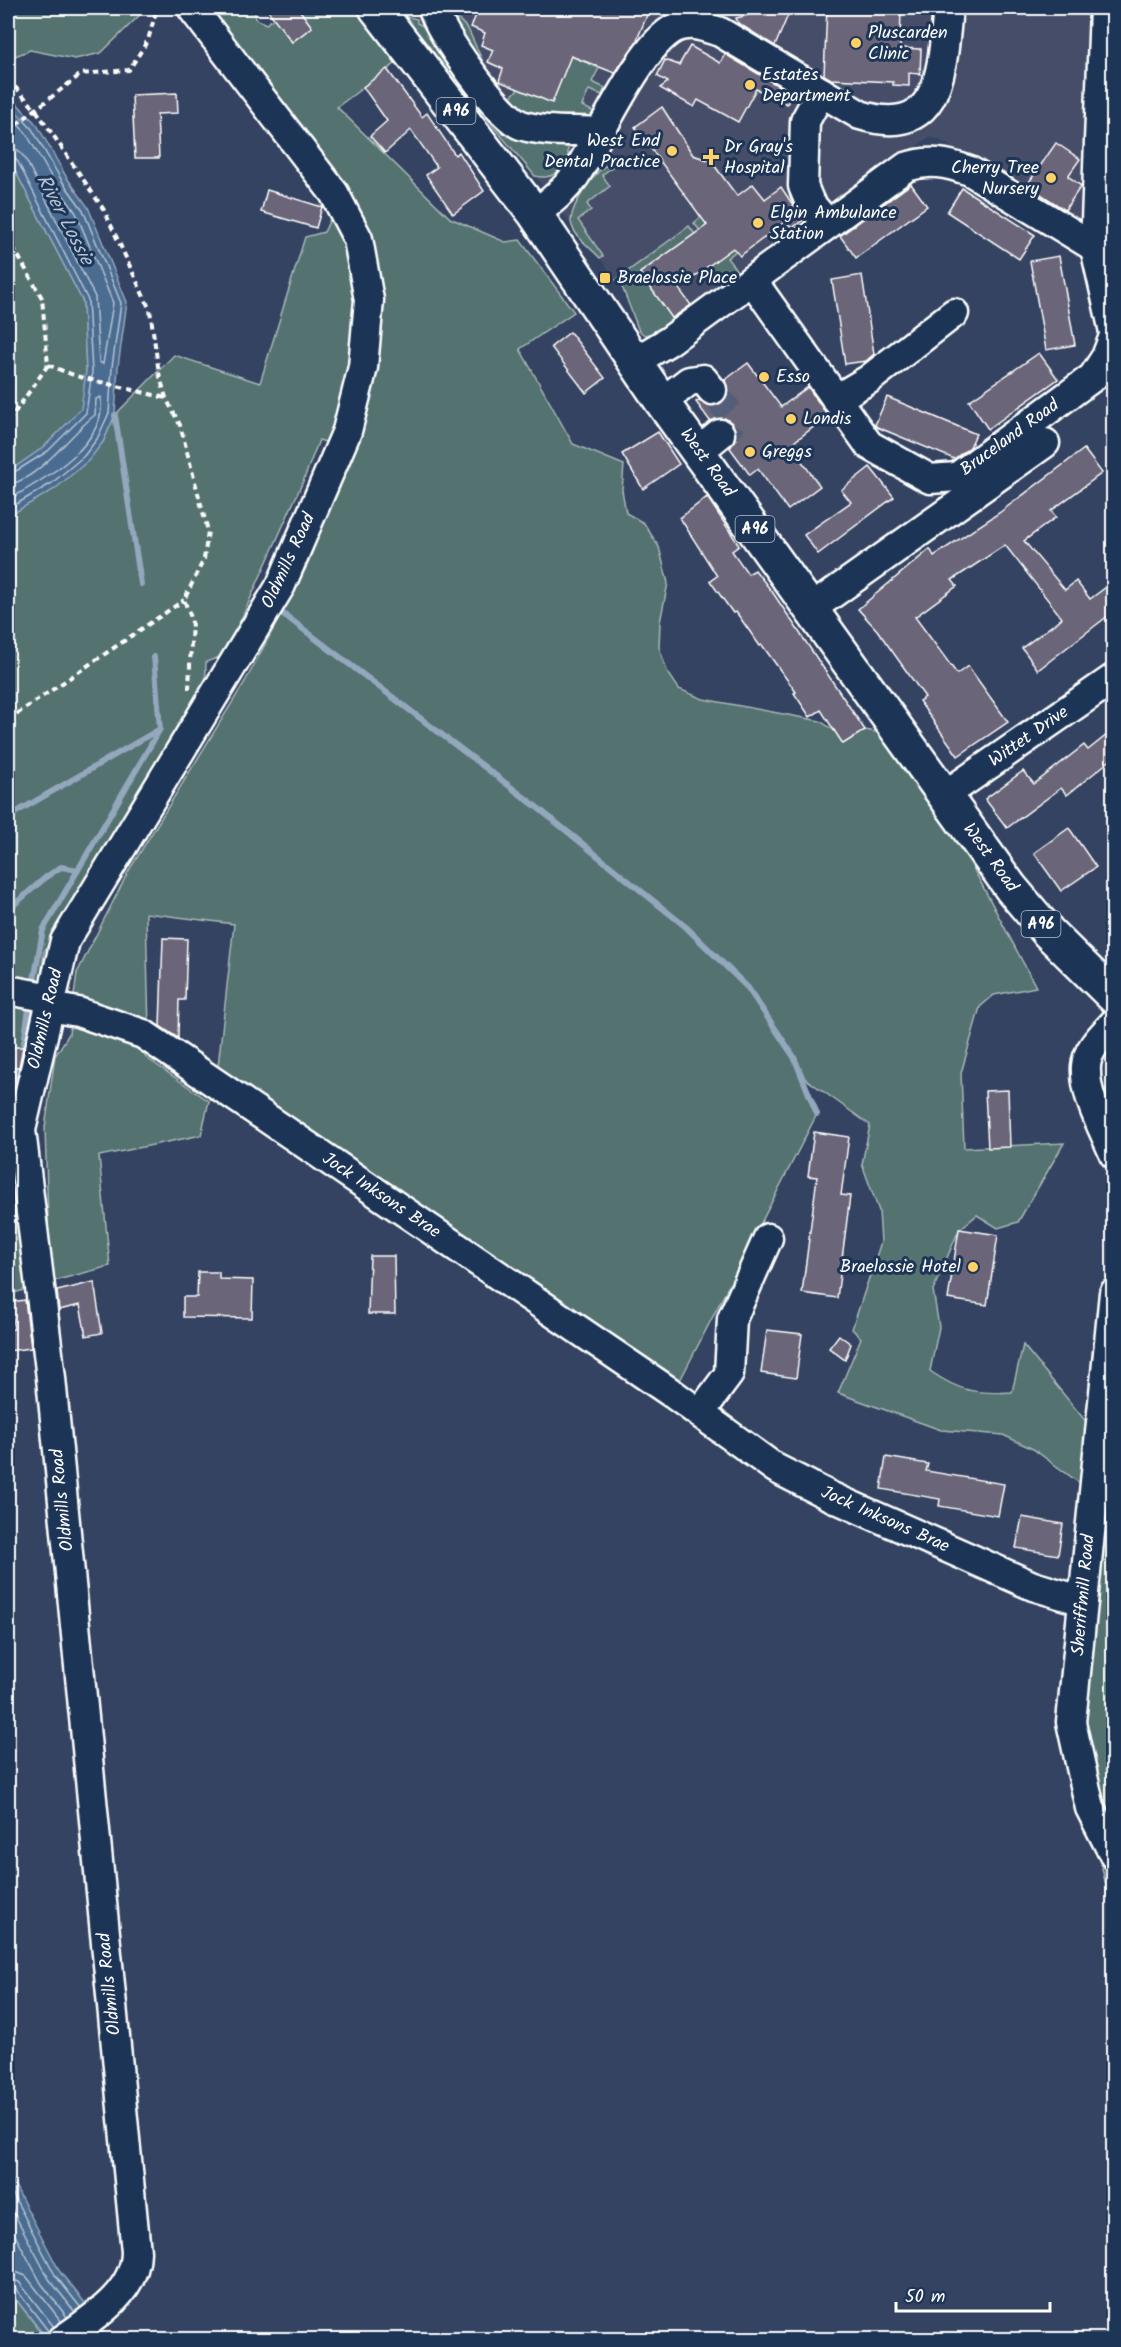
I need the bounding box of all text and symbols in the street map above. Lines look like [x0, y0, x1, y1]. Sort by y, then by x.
place label: Pluscarden Clinic [868, 19, 948, 69]
marker: Pluscarden Clinic [849, 36, 863, 50]
place label: Estates Department [762, 61, 852, 111]
marker: Estates Department [743, 78, 757, 92]
road number: A96 [436, 98, 476, 124]
place label: West End Dental Practice [544, 127, 661, 177]
place label: Dr Gray's Hospital [724, 133, 793, 183]
marker: West End Dental Practice [665, 144, 679, 158]
marker: Dr Gray's Hospital [702, 148, 720, 166]
place label: Cherry Tree Nursery [951, 154, 1040, 204]
water label: River Lossie [27, 169, 102, 273]
marker: Cherry Tree Nursery [1044, 171, 1058, 185]
place label: Elgin Ambulance Station [770, 199, 897, 249]
marker: Elgin Ambulance Station [751, 216, 765, 230]
place label: Braelossie Place [617, 264, 737, 293]
marker: Braelossie Place [598, 271, 612, 285]
place label: Esso [776, 363, 810, 392]
marker: Esso [757, 370, 771, 384]
street label: Bruceland Road [954, 391, 1067, 484]
place label: Londis [803, 405, 852, 434]
marker: Londis [784, 412, 798, 426]
street label: West Road [672, 422, 743, 505]
place label: Greggs [762, 438, 812, 467]
marker: Greggs [743, 445, 757, 459]
street label: Oldmills Road [254, 507, 324, 614]
road number: A96 [736, 516, 774, 542]
street label: Wittet Drive [983, 699, 1075, 775]
street label: West Road [955, 817, 1026, 900]
road number: A96 [1022, 911, 1060, 937]
street label: Oldmills Road [20, 965, 72, 1072]
street label: Jock Inksons Brae [316, 1145, 446, 1247]
place label: Braelossie Hotel [840, 1253, 962, 1282]
marker: Braelossie Hotel [966, 1260, 980, 1274]
street label: Oldmills Road [43, 1446, 83, 1553]
street label: Jock Inksons Brae [816, 1479, 954, 1561]
street label: Sheriffmill Road [1064, 1532, 1104, 1657]
street label: Oldmills Road [90, 1930, 130, 2037]
scale bar [896, 2275, 1050, 2313]
text: 50 m [905, 2283, 945, 2312]

